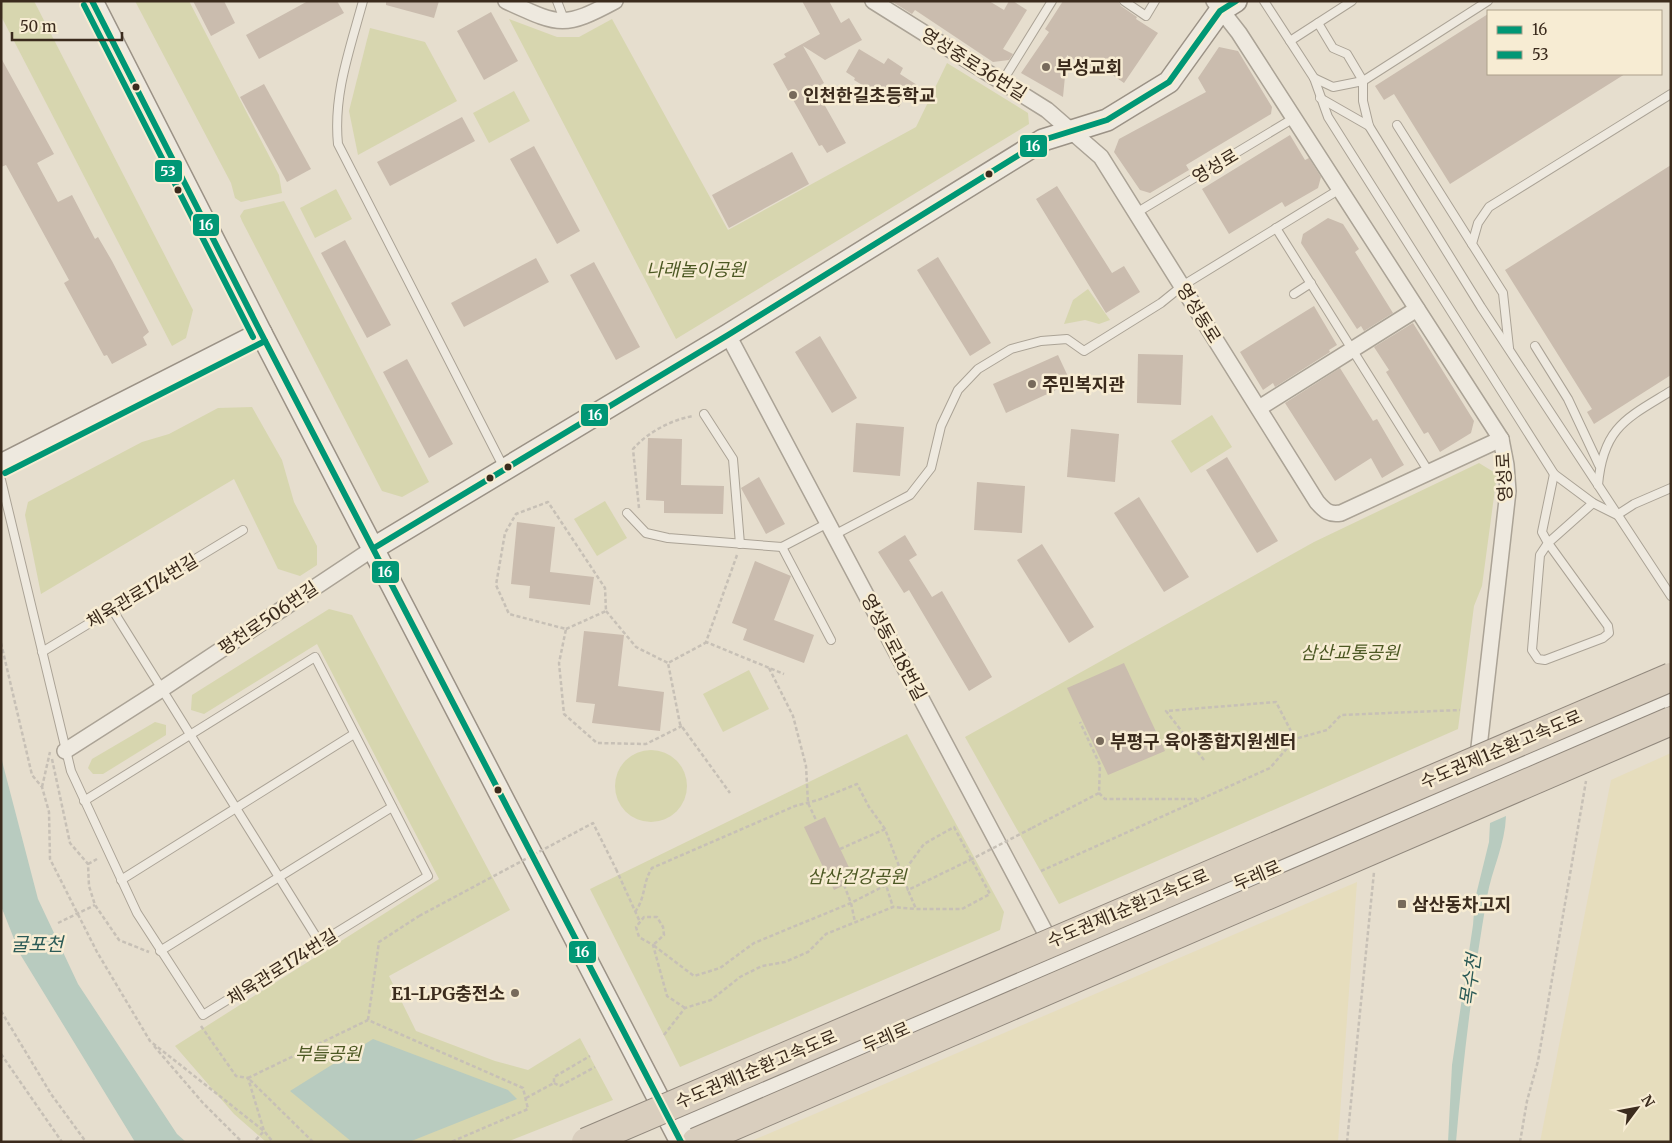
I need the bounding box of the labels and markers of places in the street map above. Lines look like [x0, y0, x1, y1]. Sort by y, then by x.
place label: 부성교회 [1056, 56, 1122, 79]
marker: 부성교회 [1040, 61, 1052, 73]
unlabelled marker [131, 82, 141, 92]
place label: 인천한길초등학교 [803, 84, 935, 107]
marker: 인천한길초등학교 [787, 89, 799, 101]
unlabelled marker [984, 169, 994, 179]
unlabelled marker [173, 185, 183, 195]
place label: 주민복지관 [1042, 373, 1125, 396]
marker: 주민복지관 [1026, 378, 1038, 390]
unlabelled marker [503, 462, 513, 472]
unlabelled marker [485, 473, 495, 483]
place label: 부평구 육아종합지원센터 [1110, 730, 1296, 753]
marker: 부평구 육아종합지원센터 [1094, 735, 1106, 747]
unlabelled marker [493, 785, 503, 795]
place label: 삼산동차고지 [1412, 893, 1511, 916]
marker: 삼산동차고지 [1396, 898, 1408, 910]
place label: E1-LPG충전소 [391, 982, 505, 1005]
marker: E1-LPG충전소 [509, 987, 521, 999]

